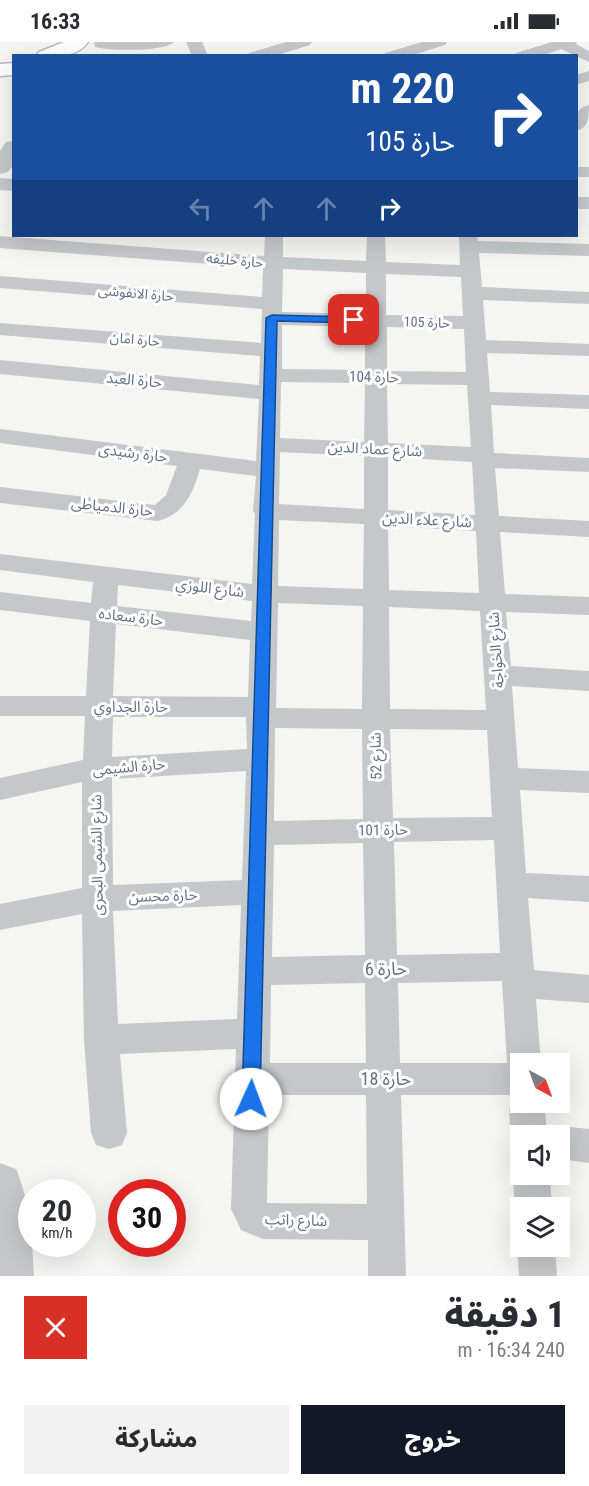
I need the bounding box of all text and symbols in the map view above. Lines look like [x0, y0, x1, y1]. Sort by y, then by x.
text: 16:33 [30, 9, 81, 34]
text: 220 m [350, 64, 455, 113]
icon: right [476, 78, 554, 156]
text: حارة 105 [365, 126, 455, 158]
icon: left [184, 192, 217, 225]
icon: ahead [247, 192, 280, 225]
icon: ahead [310, 192, 343, 225]
icon: right [373, 192, 406, 225]
street label: حارة خليفه [206, 250, 264, 271]
street label: حارة الانفوشى [97, 282, 174, 305]
pin [328, 294, 379, 345]
icon: arrive [337, 303, 370, 336]
street label: حارة 105 [403, 313, 451, 332]
street label: حارة امان [109, 329, 161, 350]
street label: حارة 104 [349, 368, 399, 386]
street label: حارة العبد [105, 369, 163, 391]
street label: شارع عماد الدين [327, 438, 423, 463]
street label: حارة رشيدى [97, 440, 169, 466]
street label: حارة الدمياطى [70, 494, 154, 520]
street label: شارع علاء الدين [382, 509, 472, 534]
street label: شارع اللوزي [174, 575, 245, 604]
street label: حارة سعاده [98, 604, 164, 630]
street label: شارع الخواجة [484, 611, 511, 689]
street label: حارة الجداوي [94, 698, 168, 718]
street label: شارع 52 [367, 732, 388, 780]
street label: حارة الشيمى [92, 755, 166, 779]
street label: شارع الشيمى البحرى [87, 794, 110, 916]
street label: حارة 101 [358, 821, 408, 839]
street label: حارة محسن [128, 886, 198, 906]
street label: حارة 6 [365, 958, 407, 980]
north arrow [510, 1053, 570, 1113]
map controls [510, 1053, 570, 1257]
position arrow [219, 1067, 283, 1131]
street label: حارة 18 [361, 1068, 411, 1090]
button: sound [510, 1125, 570, 1185]
speed limit sign: 30 [108, 1179, 186, 1257]
text: 20 [42, 1193, 72, 1228]
button: layers [510, 1197, 570, 1257]
street label: شارع راتب [264, 1210, 328, 1233]
text: km/h [42, 1224, 72, 1242]
text: 1 دقيقة [444, 1294, 565, 1336]
button: close [24, 1296, 87, 1359]
text: 240 m · 16:34 [458, 1338, 565, 1362]
button: مشاركة [24, 1405, 289, 1474]
button: خروج [301, 1405, 565, 1474]

